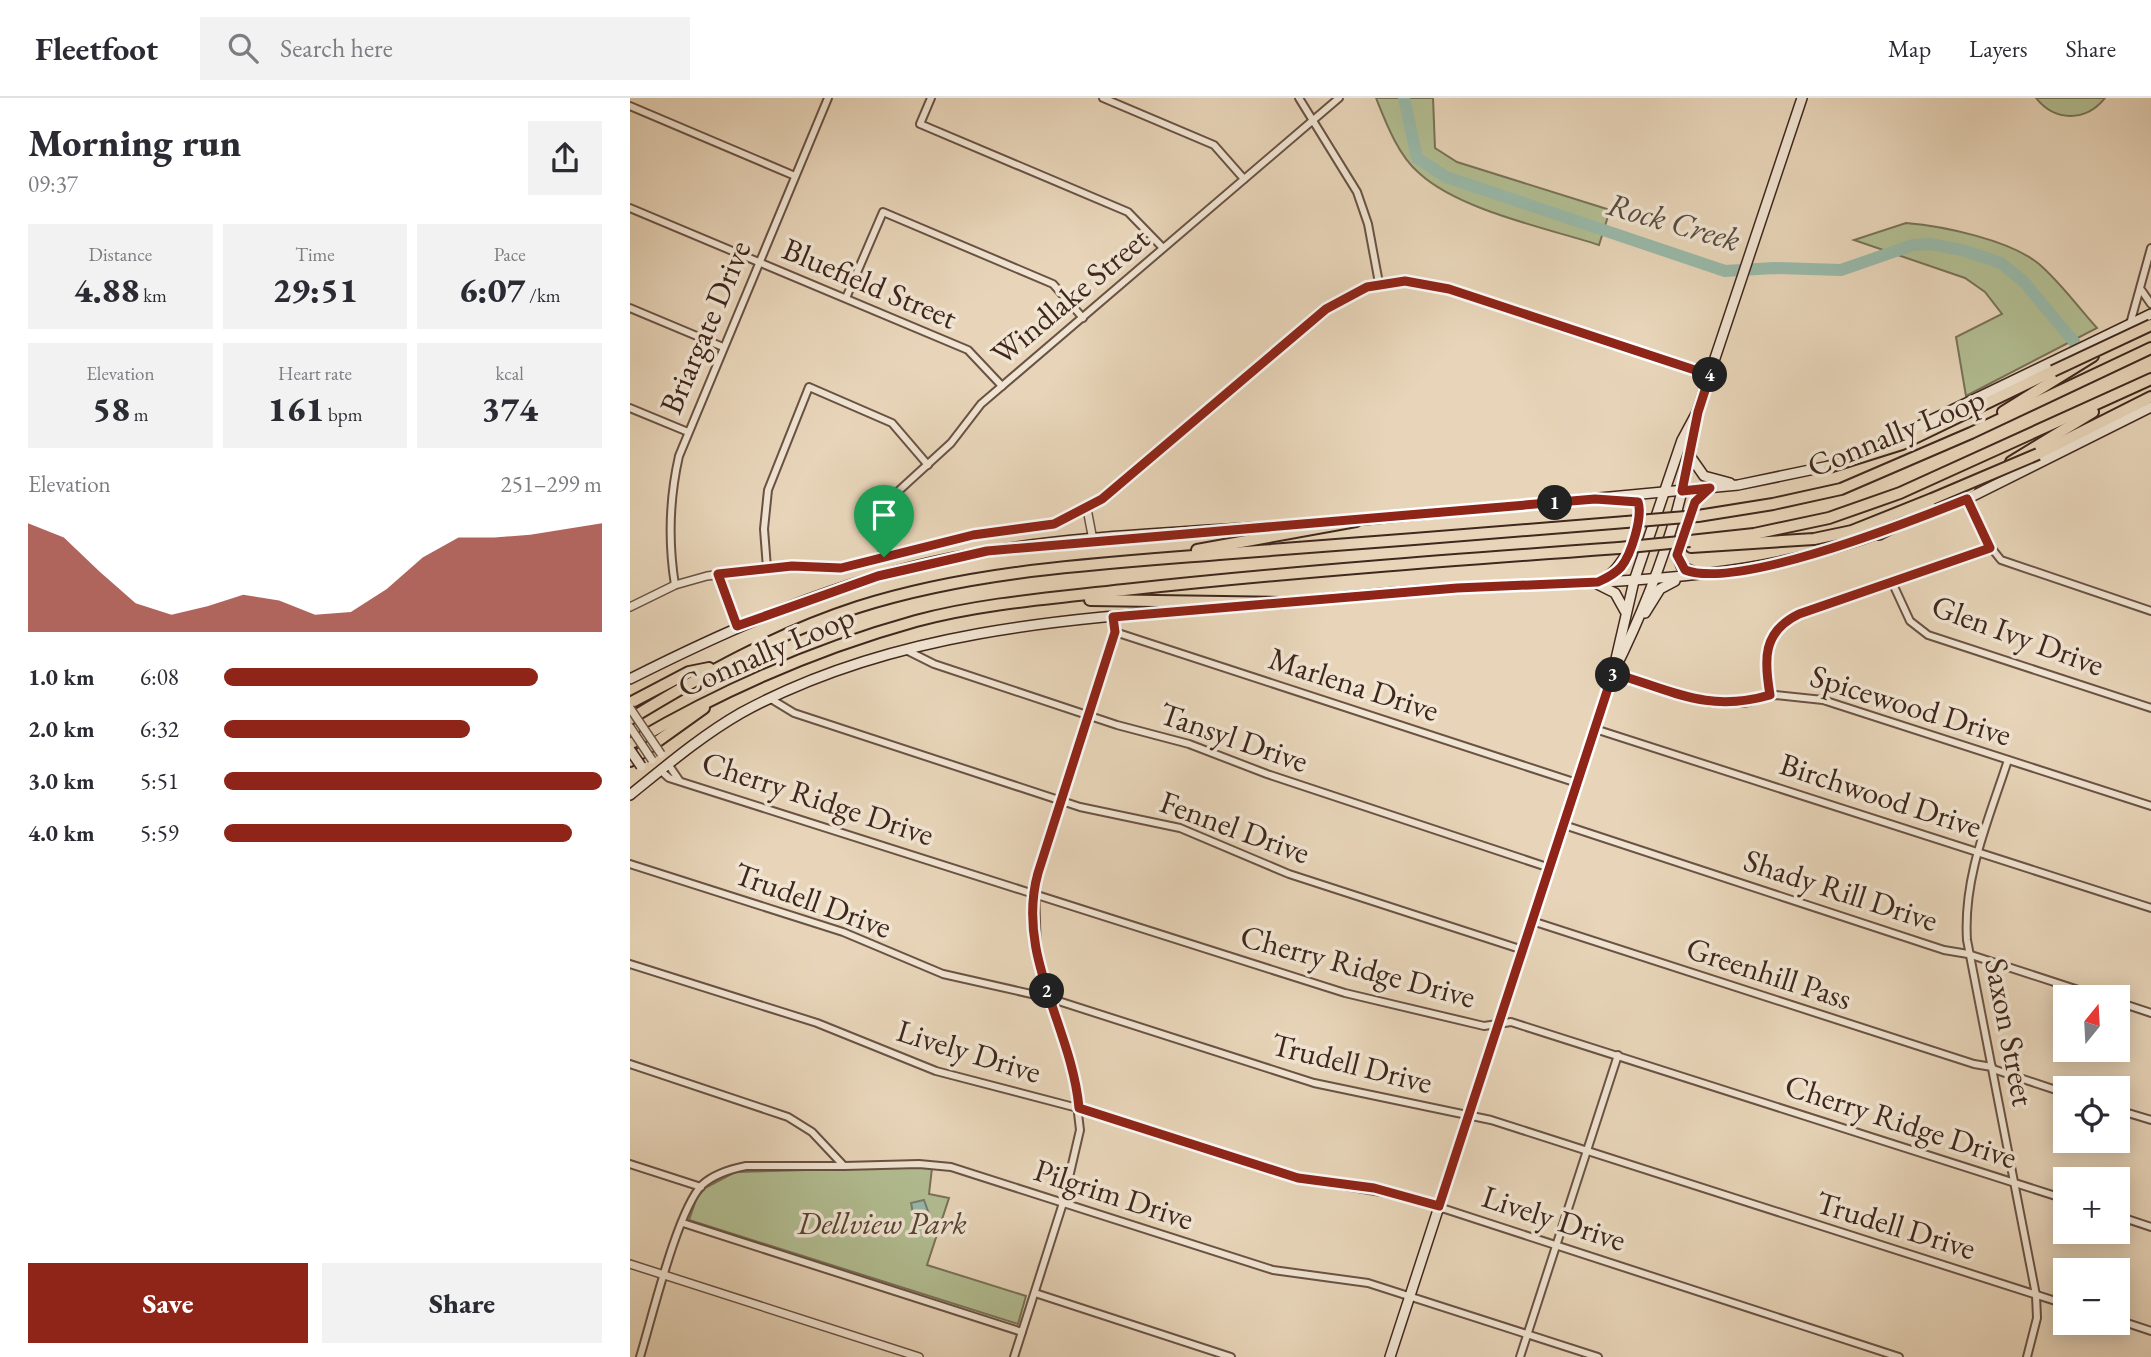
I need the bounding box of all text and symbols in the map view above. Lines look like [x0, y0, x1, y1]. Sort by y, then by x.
search box [200, 17, 690, 80]
text: Fleetfoot [35, 27, 158, 70]
icon: search [224, 29, 262, 67]
text: Search here [280, 31, 393, 65]
text: Map [1888, 33, 1931, 64]
text: Layers [1969, 33, 2028, 64]
text: Share [2066, 33, 2116, 64]
text: Morning run [28, 118, 241, 167]
button: share [528, 121, 602, 195]
text: 09:37 [28, 169, 78, 199]
water label: Rock Creek [1602, 182, 1745, 261]
street label: Windlake Street [982, 217, 1158, 375]
street label: Bluefield Street [776, 227, 964, 339]
street label: Briargate Drive [650, 234, 760, 420]
text: Distance [89, 242, 152, 267]
text: Time [295, 242, 335, 267]
text: Pace [494, 242, 526, 267]
text: 4.88 [74, 267, 139, 312]
text: 29:51 [272, 267, 358, 312]
text: 6:07 [459, 267, 526, 312]
text: km [139, 283, 167, 308]
text: /km [526, 283, 561, 308]
pin: 4 [1692, 358, 1728, 392]
text: Elevation [86, 361, 155, 386]
text: Heart rate [278, 361, 352, 386]
text: kcal [495, 361, 524, 386]
text: 4 [1704, 362, 1715, 387]
street label: Connally Loop [1801, 377, 1991, 487]
text: 58 [92, 386, 130, 431]
text: 161 [268, 386, 324, 431]
text: 374 [481, 386, 538, 431]
text: m [130, 402, 149, 427]
text: bpm [324, 402, 362, 427]
text: Elevation [28, 469, 111, 499]
text: 251–299 m [501, 469, 602, 499]
pin [854, 485, 914, 557]
pin: 1 [1538, 486, 1572, 520]
text: 1 [1549, 490, 1560, 515]
icon: arrive [865, 496, 903, 534]
street label: Glen Ivy Drive [1926, 584, 2110, 686]
street label: Connally Loop [671, 595, 861, 707]
street label: Marlena Drive [1264, 637, 1444, 731]
street label: Spicewood Drive [1805, 655, 2017, 755]
pin: 3 [1595, 658, 1630, 692]
text: 1.0 km [28, 662, 95, 692]
text: 6:08 [140, 662, 179, 692]
text: 3 [1607, 662, 1618, 687]
street label: Tansyl Drive [1154, 692, 1314, 782]
text: 2.0 km [28, 714, 95, 744]
text: 6:32 [140, 714, 179, 744]
street label: Cherry Ridge Drive [697, 741, 939, 855]
street label: Birchwood Drive [1775, 743, 1987, 847]
text: 3.0 km [28, 766, 95, 796]
text: 5:51 [140, 766, 179, 796]
street label: Fennel Drive [1154, 780, 1316, 874]
text: 4.0 km [28, 818, 95, 848]
text: 5:59 [140, 818, 179, 848]
street label: Shady Rill Drive [1739, 839, 1943, 941]
street label: Trudell Drive [728, 852, 898, 948]
street label: Cherry Ridge Drive [1236, 914, 1480, 1018]
street label: Greenhill Pass [1681, 927, 1857, 1019]
street label: Saxon Street [1975, 954, 2045, 1110]
pin: 2 [1030, 974, 1064, 1008]
text: 2 [1041, 978, 1052, 1003]
north arrow [2053, 985, 2130, 1062]
map controls [2053, 985, 2130, 1335]
street label: Lively Drive [892, 1009, 1046, 1093]
street label: Trudell Drive [1267, 1023, 1437, 1103]
street label: Cherry Ridge Drive [1780, 1064, 2022, 1178]
button: locate [2053, 1076, 2130, 1153]
street label: Pilgrim Drive [1029, 1148, 1199, 1240]
button: + [2053, 1167, 2130, 1244]
street label: Lively Drive [1477, 1175, 1631, 1261]
street label: Trudell Drive [1811, 1181, 1981, 1269]
park label: Dellview Park [796, 1202, 967, 1244]
button: − [2053, 1258, 2130, 1335]
button: Save [28, 1263, 308, 1343]
button: Share [322, 1263, 602, 1343]

